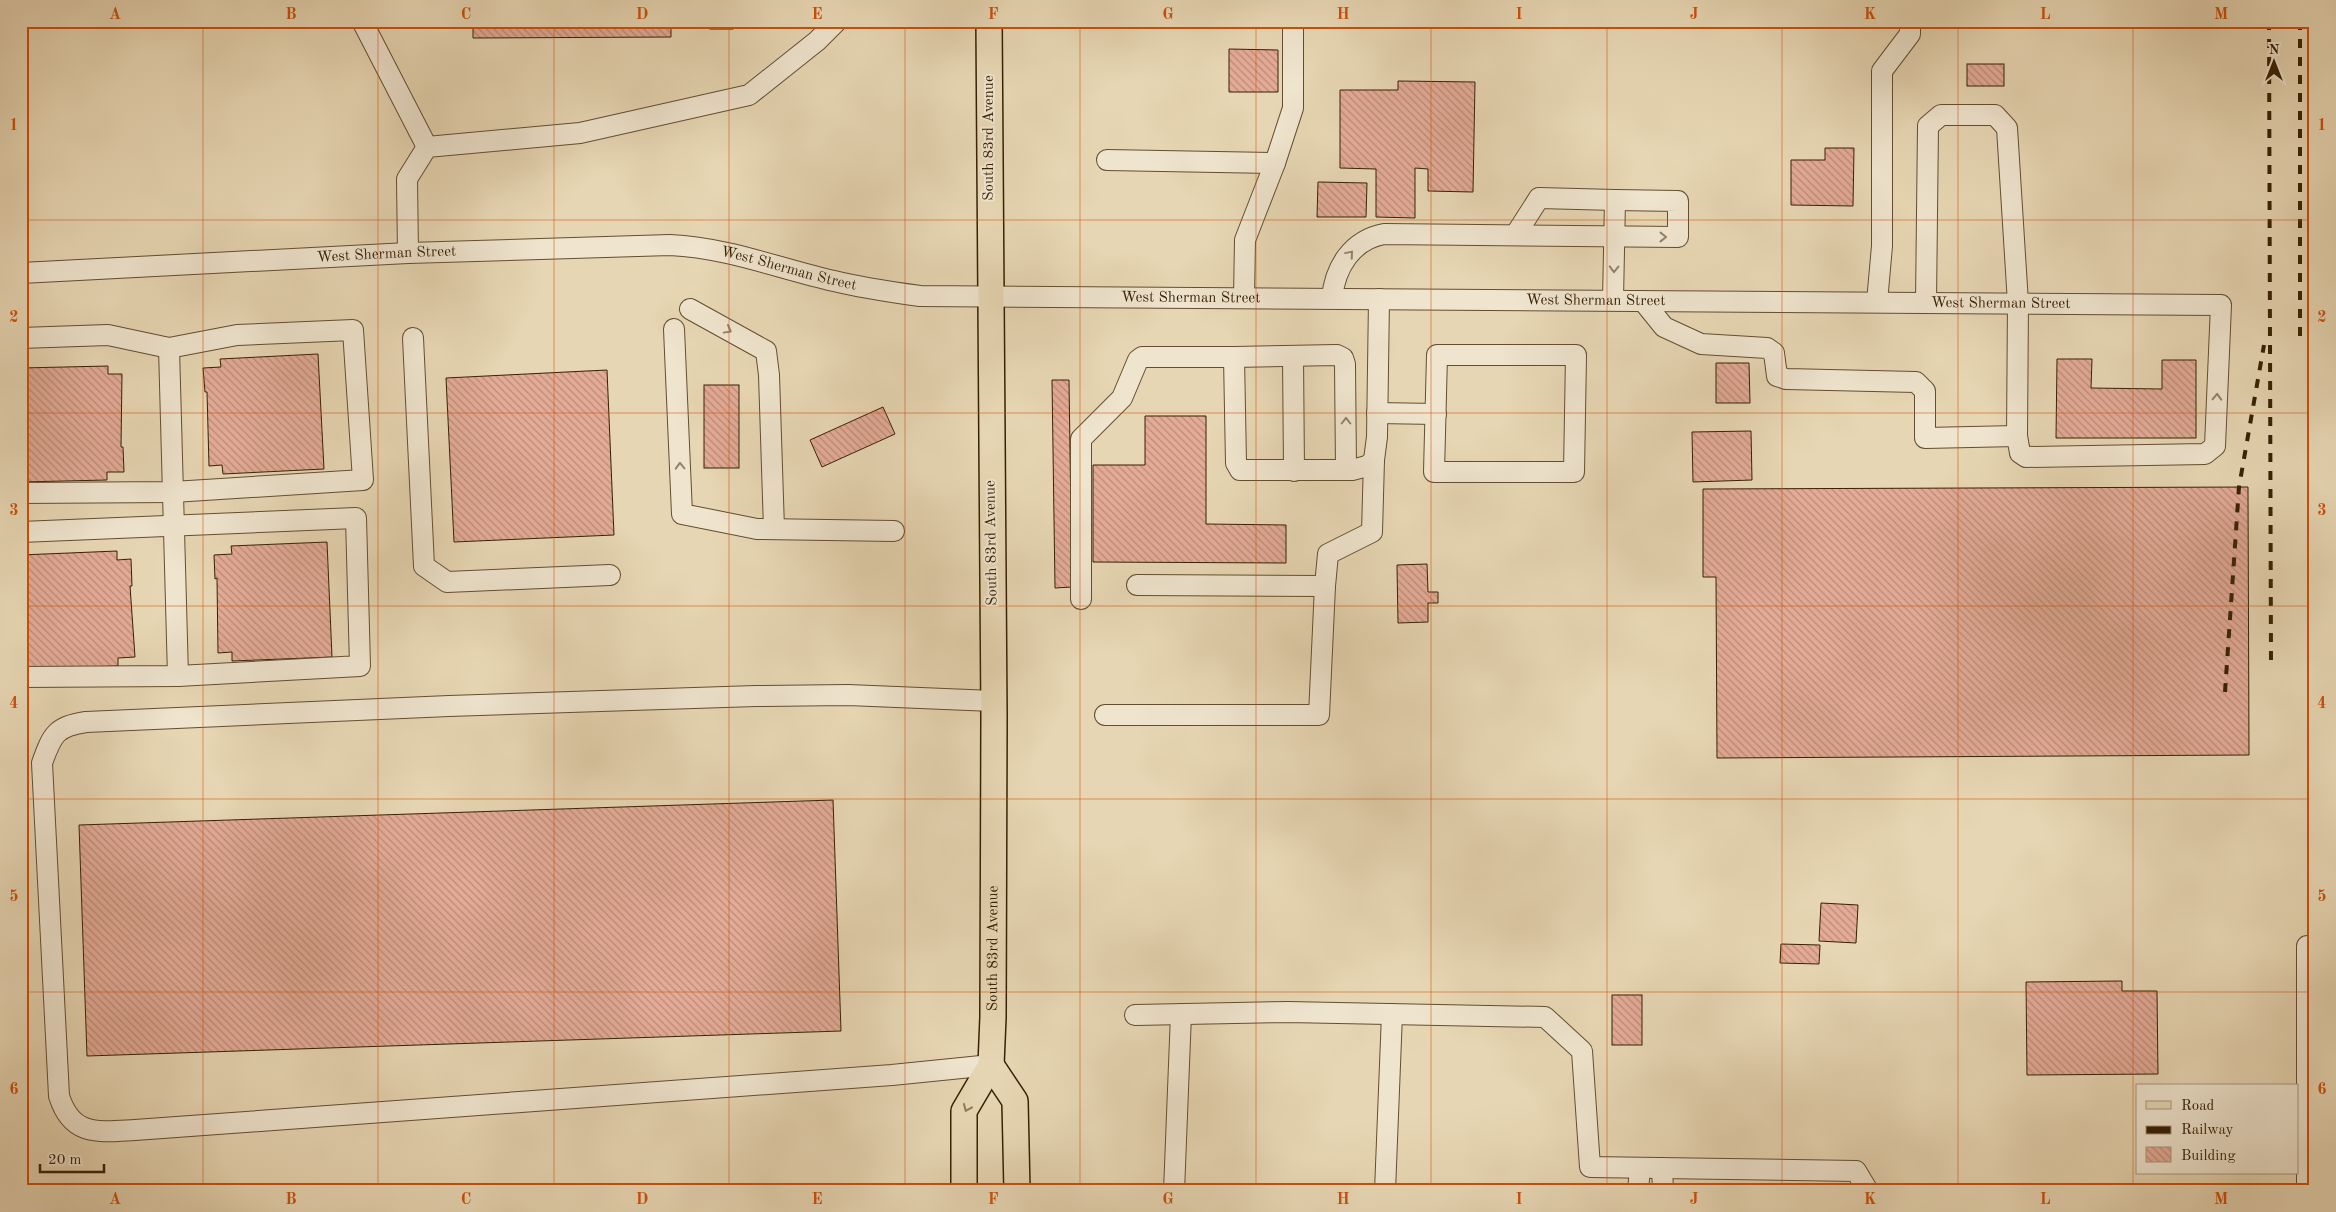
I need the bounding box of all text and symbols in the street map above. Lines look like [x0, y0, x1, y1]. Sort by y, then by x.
text: A [109, 7, 121, 23]
text: B [285, 7, 297, 23]
text: C [461, 7, 471, 23]
text: D [636, 7, 648, 23]
text: E [811, 7, 823, 23]
text: F [988, 7, 999, 23]
text: G [1162, 7, 1174, 23]
text: H [1336, 7, 1350, 23]
text: I [1515, 7, 1523, 23]
text: J [1690, 7, 1699, 23]
text: K [1864, 7, 1876, 23]
text: L [2040, 7, 2051, 23]
text: M [2214, 7, 2228, 23]
north arrow [2248, 38, 2298, 88]
text: N [2269, 43, 2280, 57]
street label: South 83rd Avenue [982, 75, 997, 201]
text: 1 [9, 118, 19, 134]
text: 1 [2317, 118, 2327, 134]
one-way arrow [1660, 232, 1667, 242]
street label: West Sherman Street [316, 244, 456, 265]
street label: West Sherman Street [720, 244, 858, 293]
one-way arrow [1344, 251, 1352, 260]
one-way arrow [1608, 265, 1619, 273]
street label: West Sherman Street [1121, 290, 1261, 306]
street label: West Sherman Street [1526, 293, 1666, 309]
street label: West Sherman Street [1931, 295, 2071, 311]
text: 2 [9, 310, 19, 326]
text: 2 [2317, 310, 2327, 326]
one-way arrow [723, 324, 732, 334]
one-way arrow [2212, 393, 2223, 401]
one-way arrow [1341, 417, 1351, 425]
one-way arrow [674, 461, 685, 469]
street label: South 83rd Avenue [983, 480, 1001, 606]
text: 3 [9, 503, 19, 519]
text: 3 [2317, 503, 2327, 519]
text: 4 [9, 696, 19, 712]
text: 4 [2317, 696, 2327, 712]
street label: South 83rd Avenue [986, 885, 1001, 1011]
text: 5 [9, 889, 19, 905]
text: 5 [2317, 889, 2327, 905]
text: 6 [9, 1082, 19, 1098]
text: 6 [2317, 1082, 2327, 1098]
legend [2136, 1084, 2298, 1174]
text: Road [2181, 1099, 2215, 1114]
one-way arrow [964, 1102, 974, 1111]
text: Railway [2181, 1123, 2234, 1138]
scale bar [40, 1142, 104, 1174]
text: Building [2181, 1149, 2236, 1164]
text: 20 m [48, 1153, 82, 1168]
text: A [109, 1192, 121, 1208]
text: B [285, 1192, 297, 1208]
text: C [461, 1192, 471, 1208]
text: D [636, 1192, 648, 1208]
text: E [811, 1192, 823, 1208]
text: F [988, 1192, 999, 1208]
text: G [1162, 1192, 1174, 1208]
text: H [1336, 1192, 1350, 1208]
text: I [1515, 1192, 1523, 1208]
text: J [1690, 1192, 1699, 1208]
text: K [1864, 1192, 1876, 1208]
text: L [2040, 1192, 2051, 1208]
text: M [2214, 1192, 2228, 1208]

